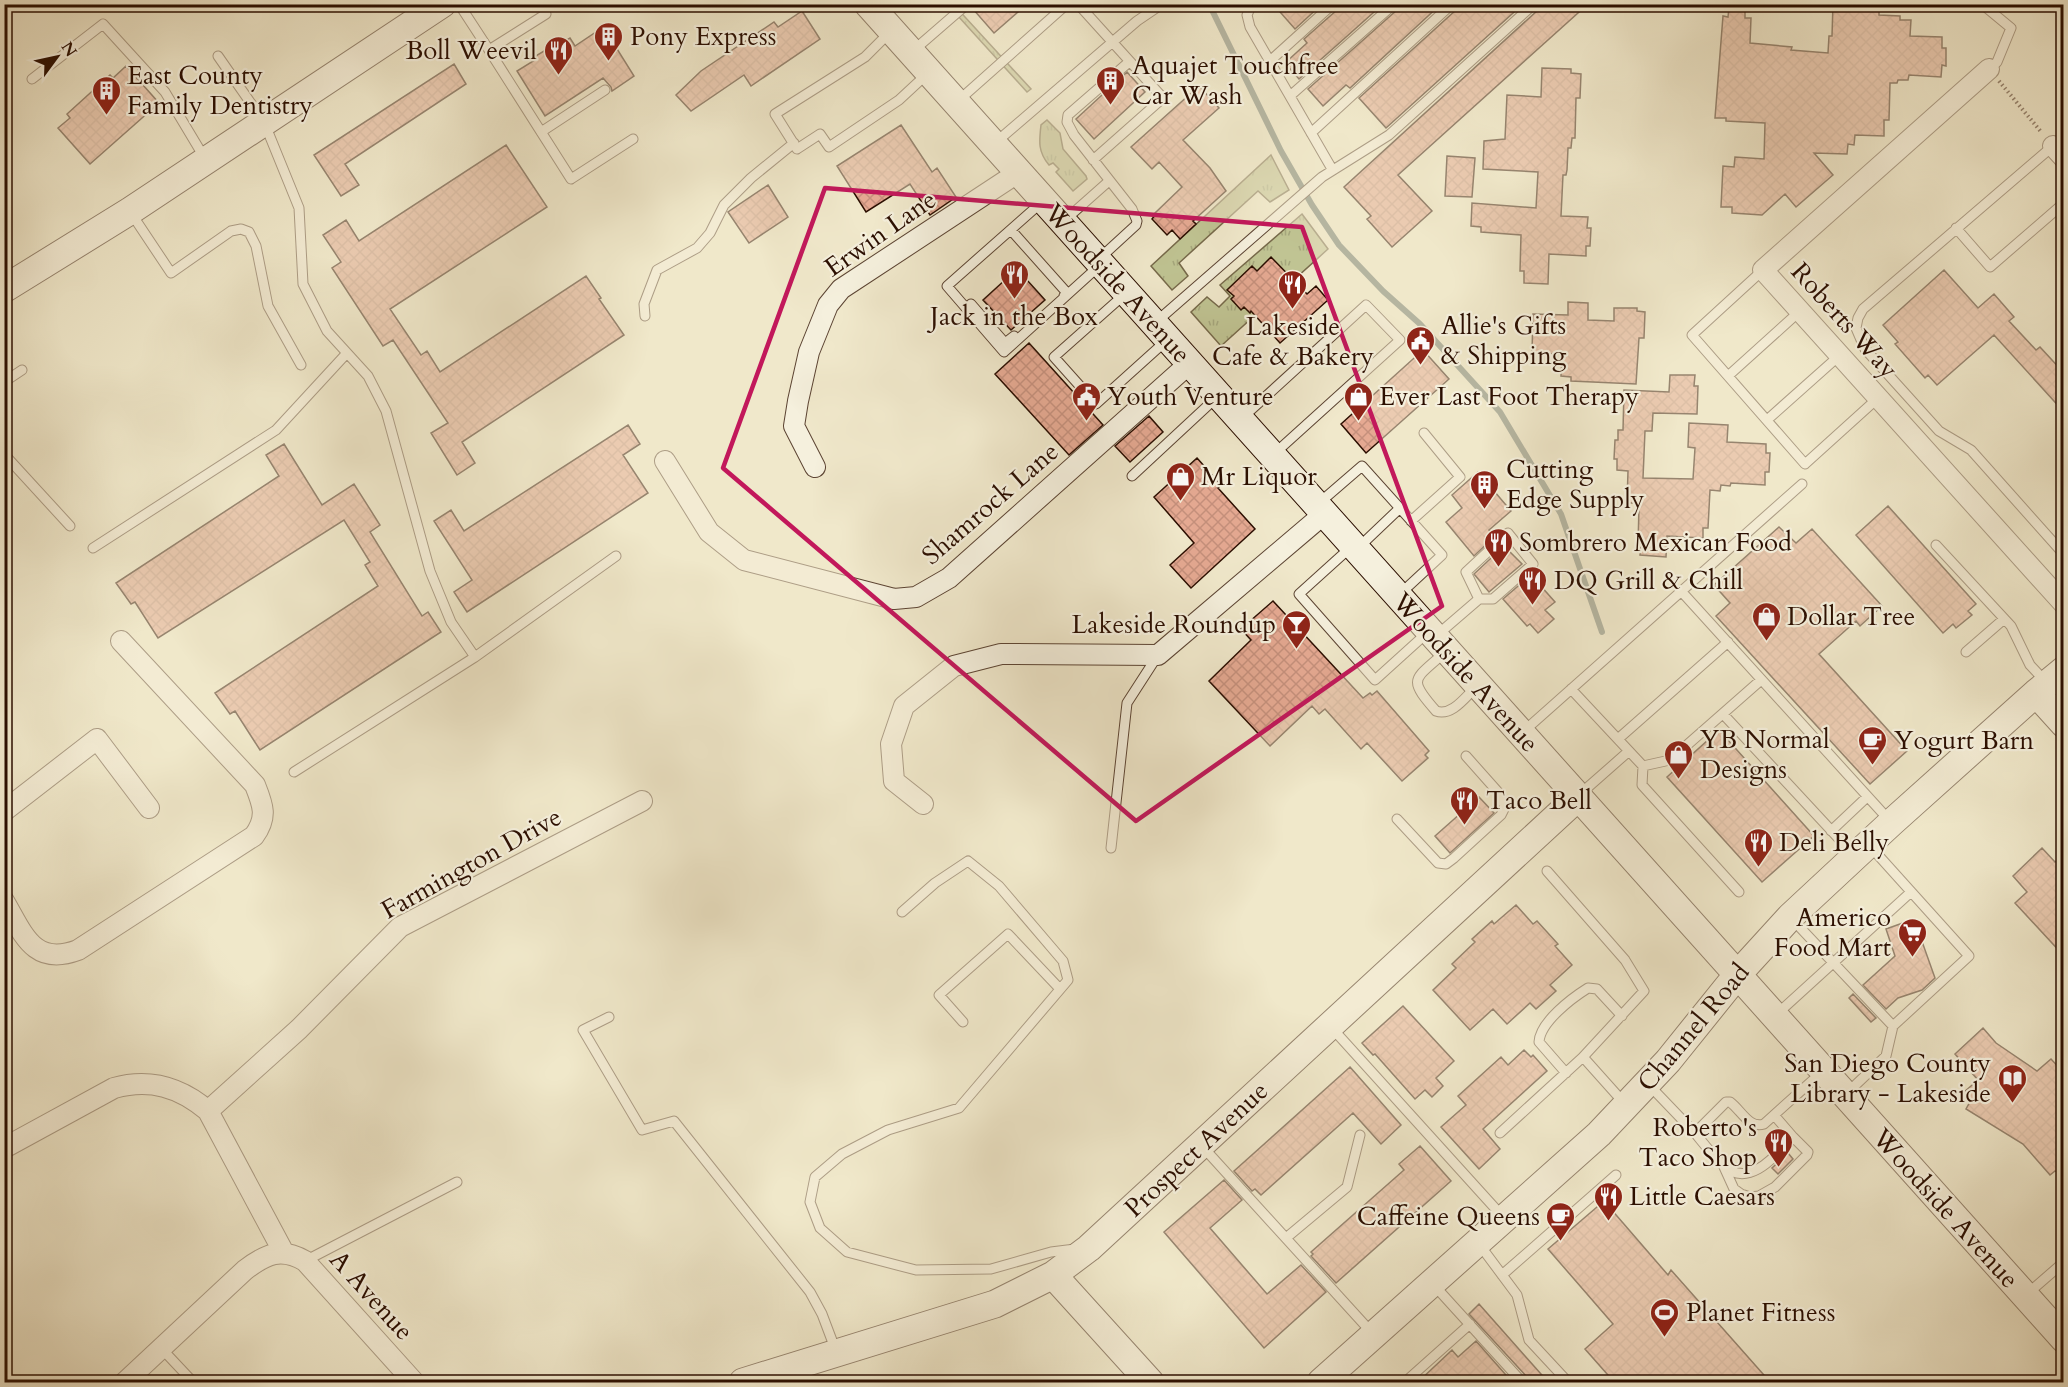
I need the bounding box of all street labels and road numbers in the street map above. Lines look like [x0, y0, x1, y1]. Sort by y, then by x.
street label: Erwin Lane [817, 182, 943, 285]
street label: Woodside Avenue [1036, 195, 1199, 371]
street label: Roberts Way [1783, 255, 1906, 386]
street label: Shamrock Lane [915, 434, 1066, 572]
street label: Woodside Avenue [1384, 584, 1547, 760]
street label: Farmington Drive [375, 799, 568, 927]
street label: Channel Road [1629, 956, 1758, 1099]
street label: Prospect Avenue [1117, 1074, 1276, 1225]
street label: Woodside Avenue [1864, 1120, 2027, 1296]
street label: A Avenue [322, 1243, 421, 1348]

